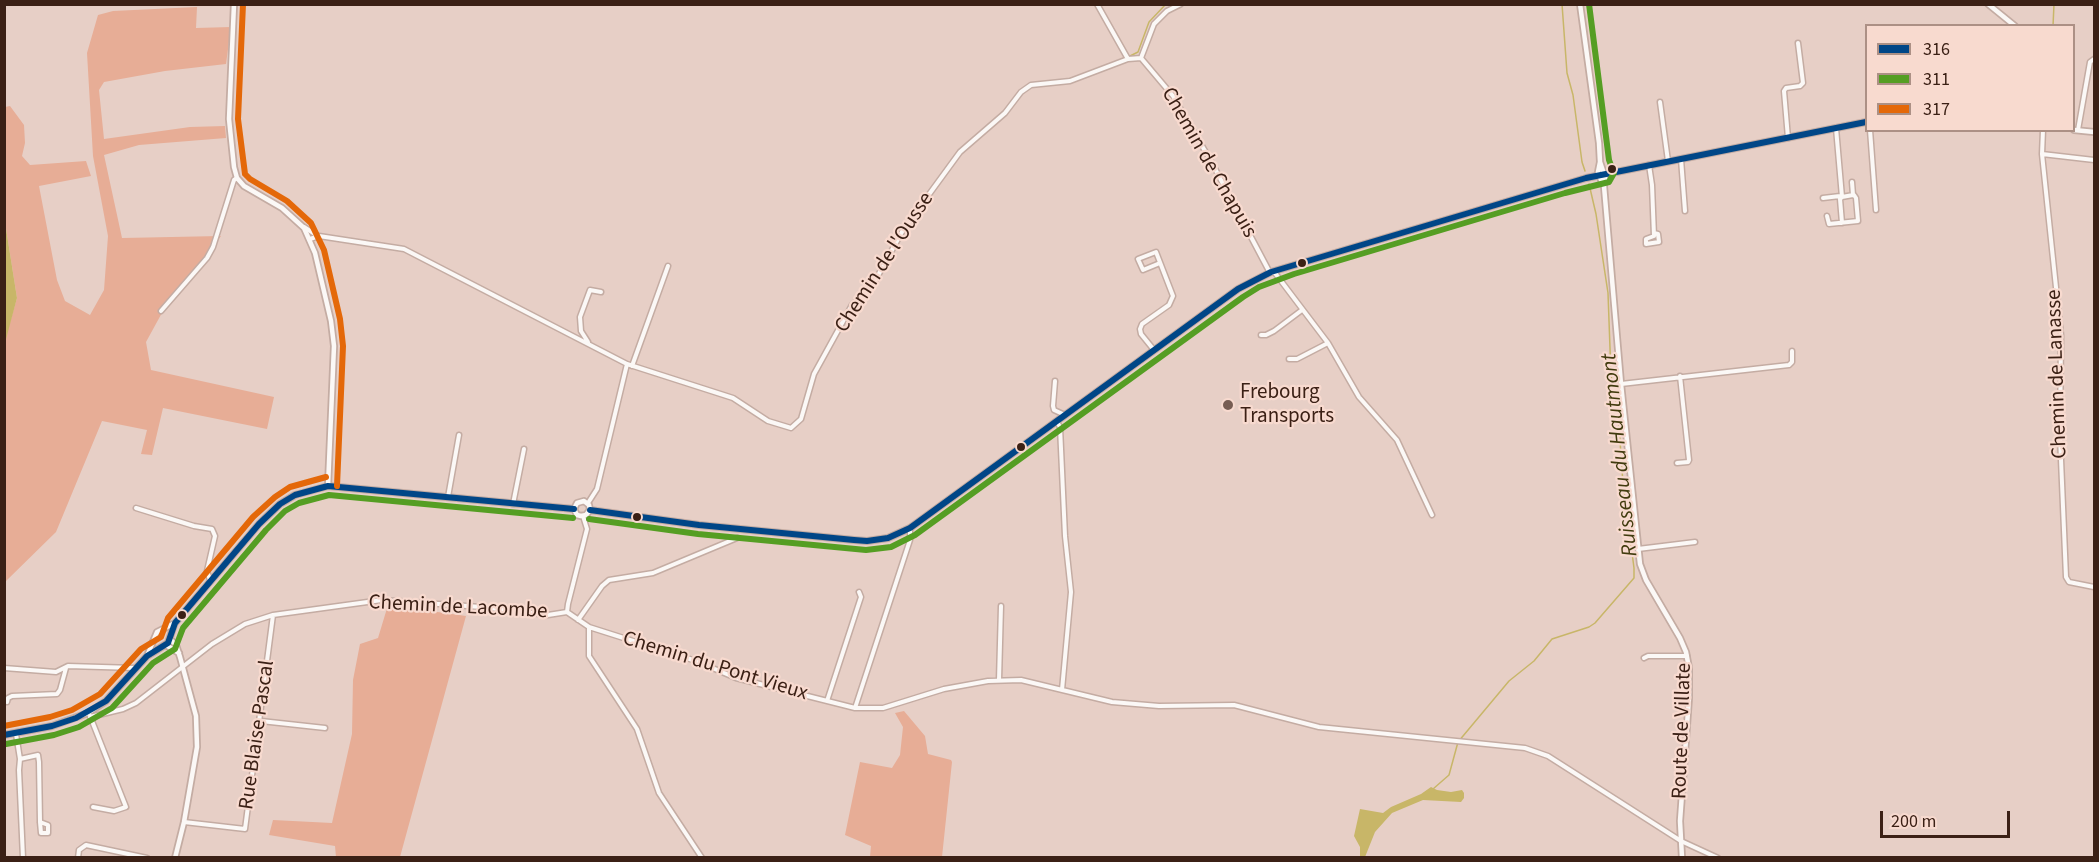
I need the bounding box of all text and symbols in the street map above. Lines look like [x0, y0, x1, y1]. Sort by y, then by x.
legend [1865, 24, 2075, 132]
text: 316 [1923, 37, 1950, 62]
text: 311 [1923, 67, 1950, 92]
street label: Chemin de Chapuis [1155, 83, 1261, 243]
text: 317 [1923, 97, 1950, 122]
unlabelled marker [1606, 163, 1618, 175]
street label: Chemin de l'Ousse [830, 188, 940, 338]
unlabelled marker [1296, 257, 1308, 269]
street label: Chemin de Lanasse [2042, 289, 2074, 459]
water label: Ruisseau du Hautmont [1597, 352, 1645, 558]
place label: Frebourg Transports [1240, 380, 1334, 430]
marker: Frebourg Transports [1221, 398, 1235, 412]
unlabelled marker [1015, 441, 1027, 453]
unlabelled marker [631, 511, 643, 523]
street label: Chemin de Lacombe [368, 591, 548, 625]
unlabelled marker [176, 609, 188, 621]
street label: Chemin du Pont Vieux [619, 627, 811, 707]
street label: Rue Blaise Pascal [235, 659, 281, 811]
street label: Route de Villate [1668, 662, 1698, 800]
scale bar [1883, 799, 2014, 837]
text: 200 m [1891, 809, 1936, 834]

